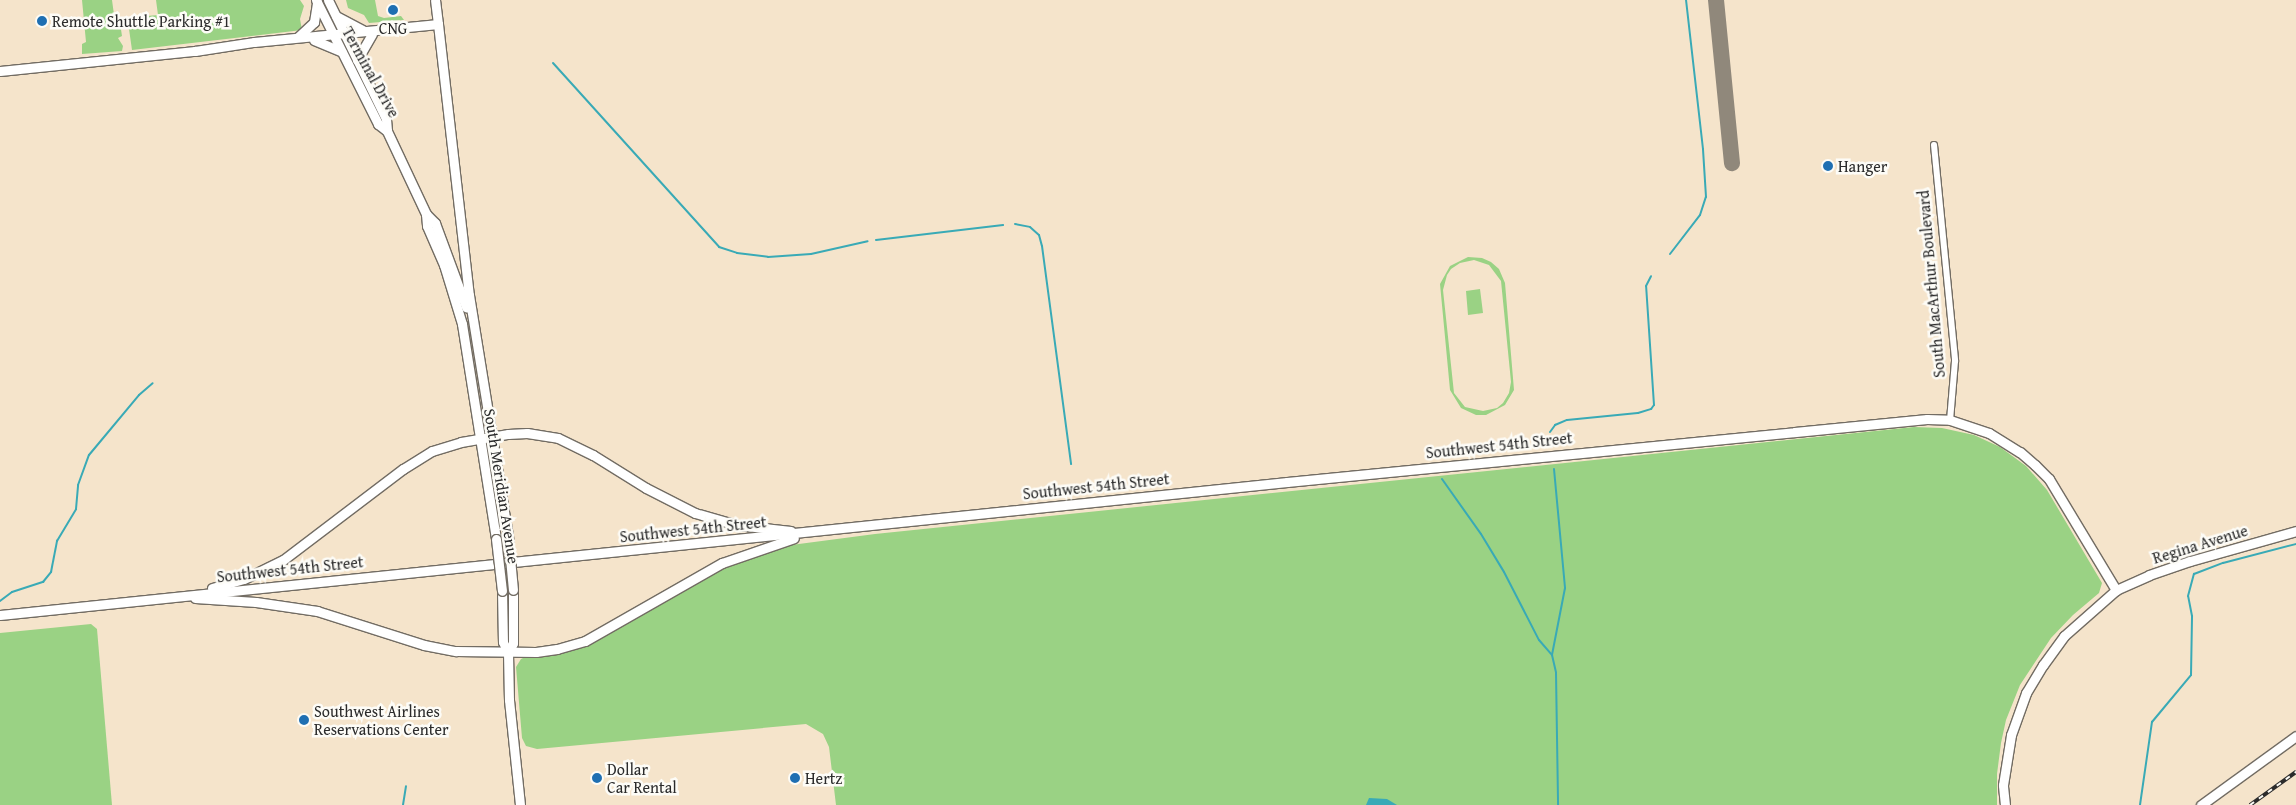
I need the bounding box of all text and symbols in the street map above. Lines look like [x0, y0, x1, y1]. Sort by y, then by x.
marker: CNG [387, 4, 399, 16]
place label: Remote Shuttle Parking #1 [52, 11, 230, 31]
marker: Remote Shuttle Parking #1 [36, 15, 48, 27]
place label: CNG [379, 18, 407, 38]
street label: Terminal Drive [338, 23, 404, 121]
place label: Hanger [1838, 156, 1887, 176]
marker: Hanger [1822, 160, 1834, 172]
street label: South MacArthur Boulevard [1913, 189, 1949, 379]
street label: South Meridian Avenue [480, 407, 524, 565]
street label: Southwest 54th Street [1425, 428, 1573, 462]
street label: Southwest 54th Street [1022, 469, 1170, 503]
street label: Southwest 54th Street [619, 512, 767, 546]
street label: Regina Avenue [2150, 520, 2250, 568]
street label: Southwest 54th Street [216, 552, 364, 586]
place label: Southwest Airlines Reservations Center [314, 701, 448, 739]
marker: Southwest Airlines Reservations Center [298, 714, 310, 726]
place label: Dollar Car Rental [607, 759, 677, 797]
place label: Hertz [805, 768, 842, 788]
marker: Dollar Car Rental [591, 772, 603, 784]
marker: Hertz [789, 772, 801, 784]

